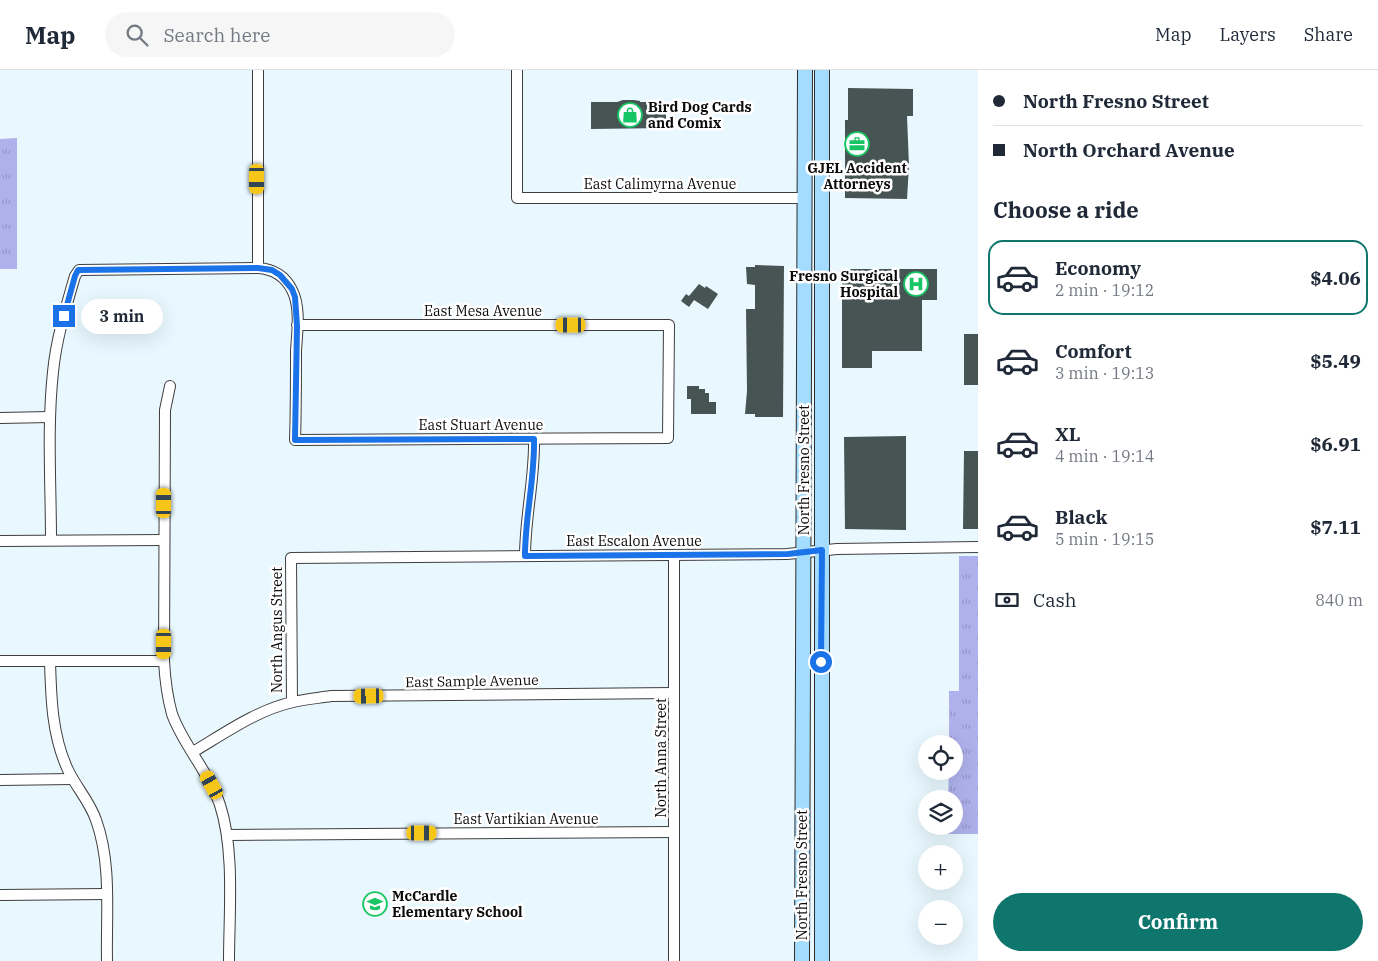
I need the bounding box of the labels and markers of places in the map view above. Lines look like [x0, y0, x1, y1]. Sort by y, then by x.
place label: Bird Dog Cards and Comix [648, 98, 752, 132]
shop icon: Bird Dog Cards and Comix [617, 102, 643, 128]
office icon: GJEL Accident Attorneys [844, 131, 870, 157]
place label: GJEL Accident Attorneys [807, 159, 907, 193]
place label: Fresno Surgical Hospital [789, 267, 898, 301]
hospital icon: Fresno Surgical Hospital [903, 271, 929, 297]
place label: McCardle Elementary School [392, 887, 523, 921]
school or university icon: McCardle Elementary School [362, 891, 388, 917]

